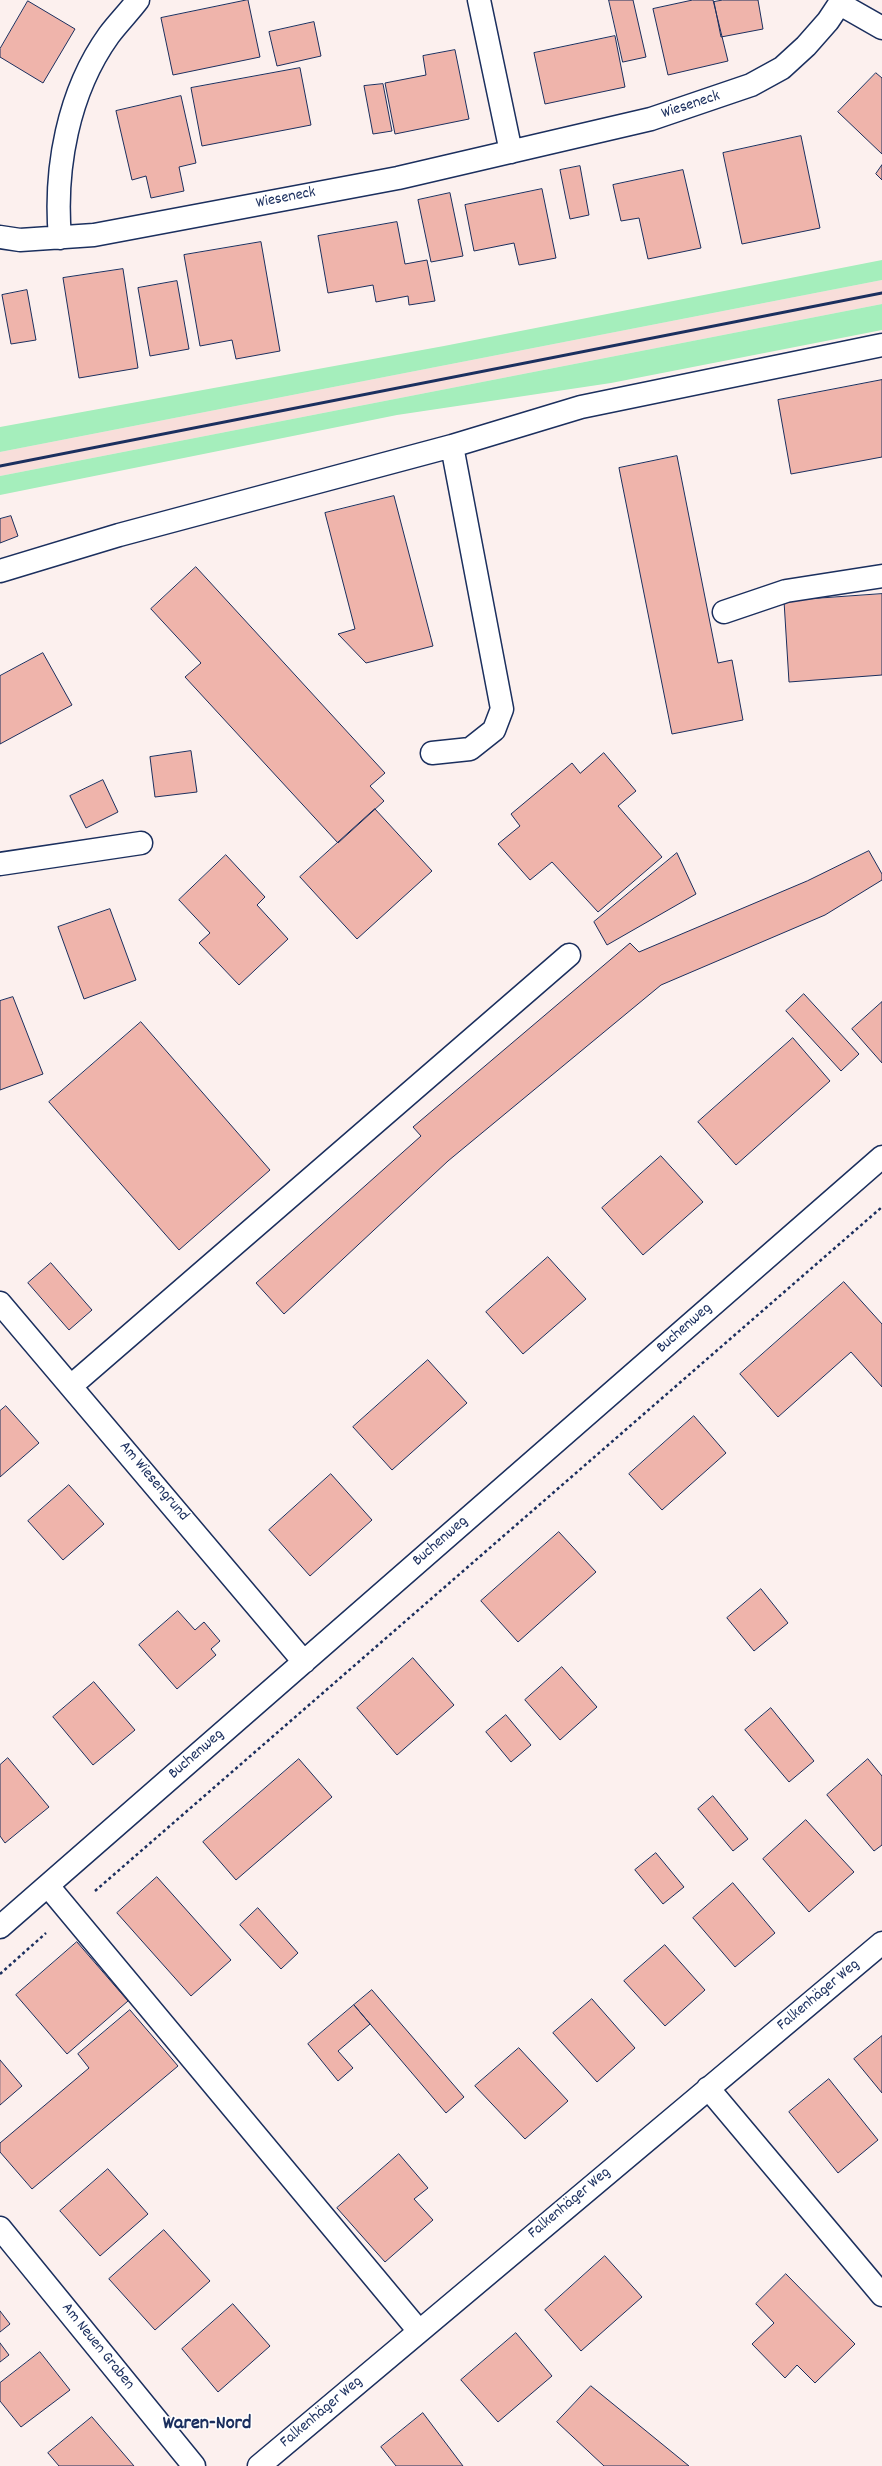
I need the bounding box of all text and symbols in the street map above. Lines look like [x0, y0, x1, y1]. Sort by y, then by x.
street label: Wieseneck [659, 88, 723, 124]
street label: Wieseneck [255, 184, 317, 214]
street label: Buchenweg [653, 1300, 717, 1358]
street label: Am Wiesengrund [114, 1438, 192, 1526]
street label: Buchenweg [409, 1513, 473, 1571]
street label: Buchenweg [165, 1726, 229, 1784]
street label: Falkenhäger Weg [774, 1956, 864, 2036]
street label: Falkenhäger Weg [525, 2164, 615, 2244]
street label: Am Neuen Graben [56, 2300, 138, 2394]
street label: Falkenhäger Weg [277, 2373, 367, 2453]
district label: Waren-Nord [163, 2413, 251, 2437]

